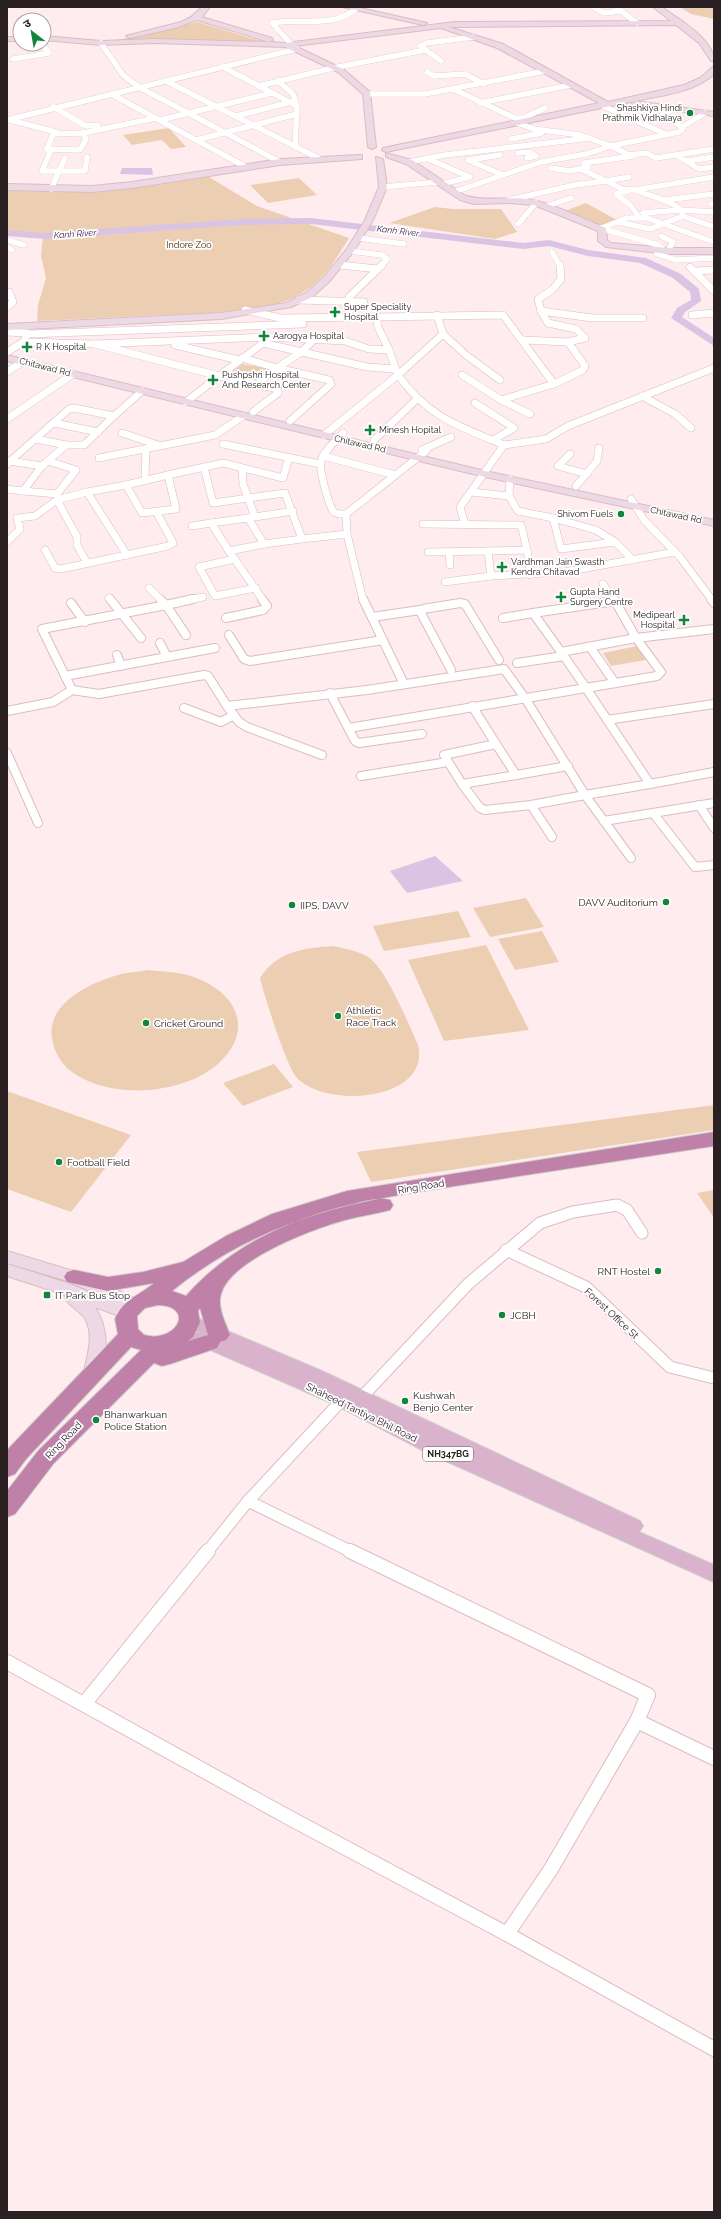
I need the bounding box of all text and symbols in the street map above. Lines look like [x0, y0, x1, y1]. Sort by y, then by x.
north arrow [12, 12, 52, 52]
text: उ [21, 16, 34, 31]
place label: Shashkiya Hindi Prathmik Vidhalaya [602, 103, 682, 123]
marker: Shashkiya Hindi Prathmik Vidhalaya [685, 108, 695, 118]
water label: Kanh River [376, 223, 421, 239]
water label: Kanh River [53, 227, 98, 240]
park label: Indore Zoo [166, 240, 212, 250]
place label: Super Speciality Hospital [344, 302, 411, 322]
marker: Super Speciality Hospital [329, 306, 341, 318]
marker: Aarogya Hospital [258, 330, 270, 342]
place label: Aarogya Hospital [273, 331, 345, 341]
marker: R K Hospital [21, 341, 33, 353]
place label: R K Hospital [36, 342, 87, 352]
street label: Chitawad Rd [18, 356, 72, 378]
place label: Pushpshri Hospital And Research Center [222, 370, 311, 390]
marker: Pushpshri Hospital And Research Center [207, 374, 219, 386]
marker: Minesh Hopital [364, 424, 376, 436]
place label: Minesh Hopital [379, 425, 442, 435]
street label: Chitawad Rd [333, 433, 387, 455]
street label: Chitawad Rd [649, 505, 703, 525]
place label: Shivom Fuels [557, 509, 614, 519]
marker: Shivom Fuels [616, 509, 626, 519]
place label: Vardhman Jain Swasth Kendra Chitavad [511, 557, 605, 577]
marker: Vardhman Jain Swasth Kendra Chitavad [496, 561, 508, 573]
place label: Gupta Hand Surgery Centre [570, 587, 633, 607]
marker: Gupta Hand Surgery Centre [555, 591, 567, 603]
place label: Medipearl Hospital [633, 610, 676, 630]
marker: Medipearl Hospital [678, 614, 690, 626]
place label: DAVV Auditorium [578, 897, 658, 908]
marker: DAVV Auditorium [661, 897, 671, 907]
marker: IIPS, DAVV [287, 900, 297, 910]
place label: IIPS, DAVV [300, 900, 349, 911]
place label: Athletic Race Track [346, 1005, 397, 1028]
marker: Athletic Race Track [333, 1011, 343, 1021]
marker: Cricket Ground [141, 1018, 151, 1028]
place label: Cricket Ground [154, 1018, 223, 1029]
marker: Football Field [54, 1157, 64, 1167]
place label: Football Field [67, 1157, 130, 1168]
street label: Ring Road [397, 1177, 445, 1196]
place label: RNT Hostel [597, 1266, 650, 1277]
marker: RNT Hostel [653, 1266, 663, 1276]
street label: Forest Office St [582, 1286, 641, 1342]
marker: IT Park Bus Stop [42, 1290, 52, 1300]
place label: IT Park Bus Stop [55, 1290, 130, 1301]
marker: JCBH [497, 1310, 507, 1320]
place label: JCBH [510, 1310, 536, 1321]
street label: Shaheed Tantiya Bhil Road [304, 1381, 419, 1444]
place label: Kushwah Benjo Center [413, 1390, 474, 1413]
marker: Kushwah Benjo Center [400, 1396, 410, 1406]
place label: Bhanwarkuan Police Station [104, 1409, 167, 1432]
marker: Bhanwarkuan Police Station [91, 1415, 101, 1425]
street label: Ring Road [43, 1420, 84, 1461]
road number: NH347BG [423, 1447, 473, 1461]

